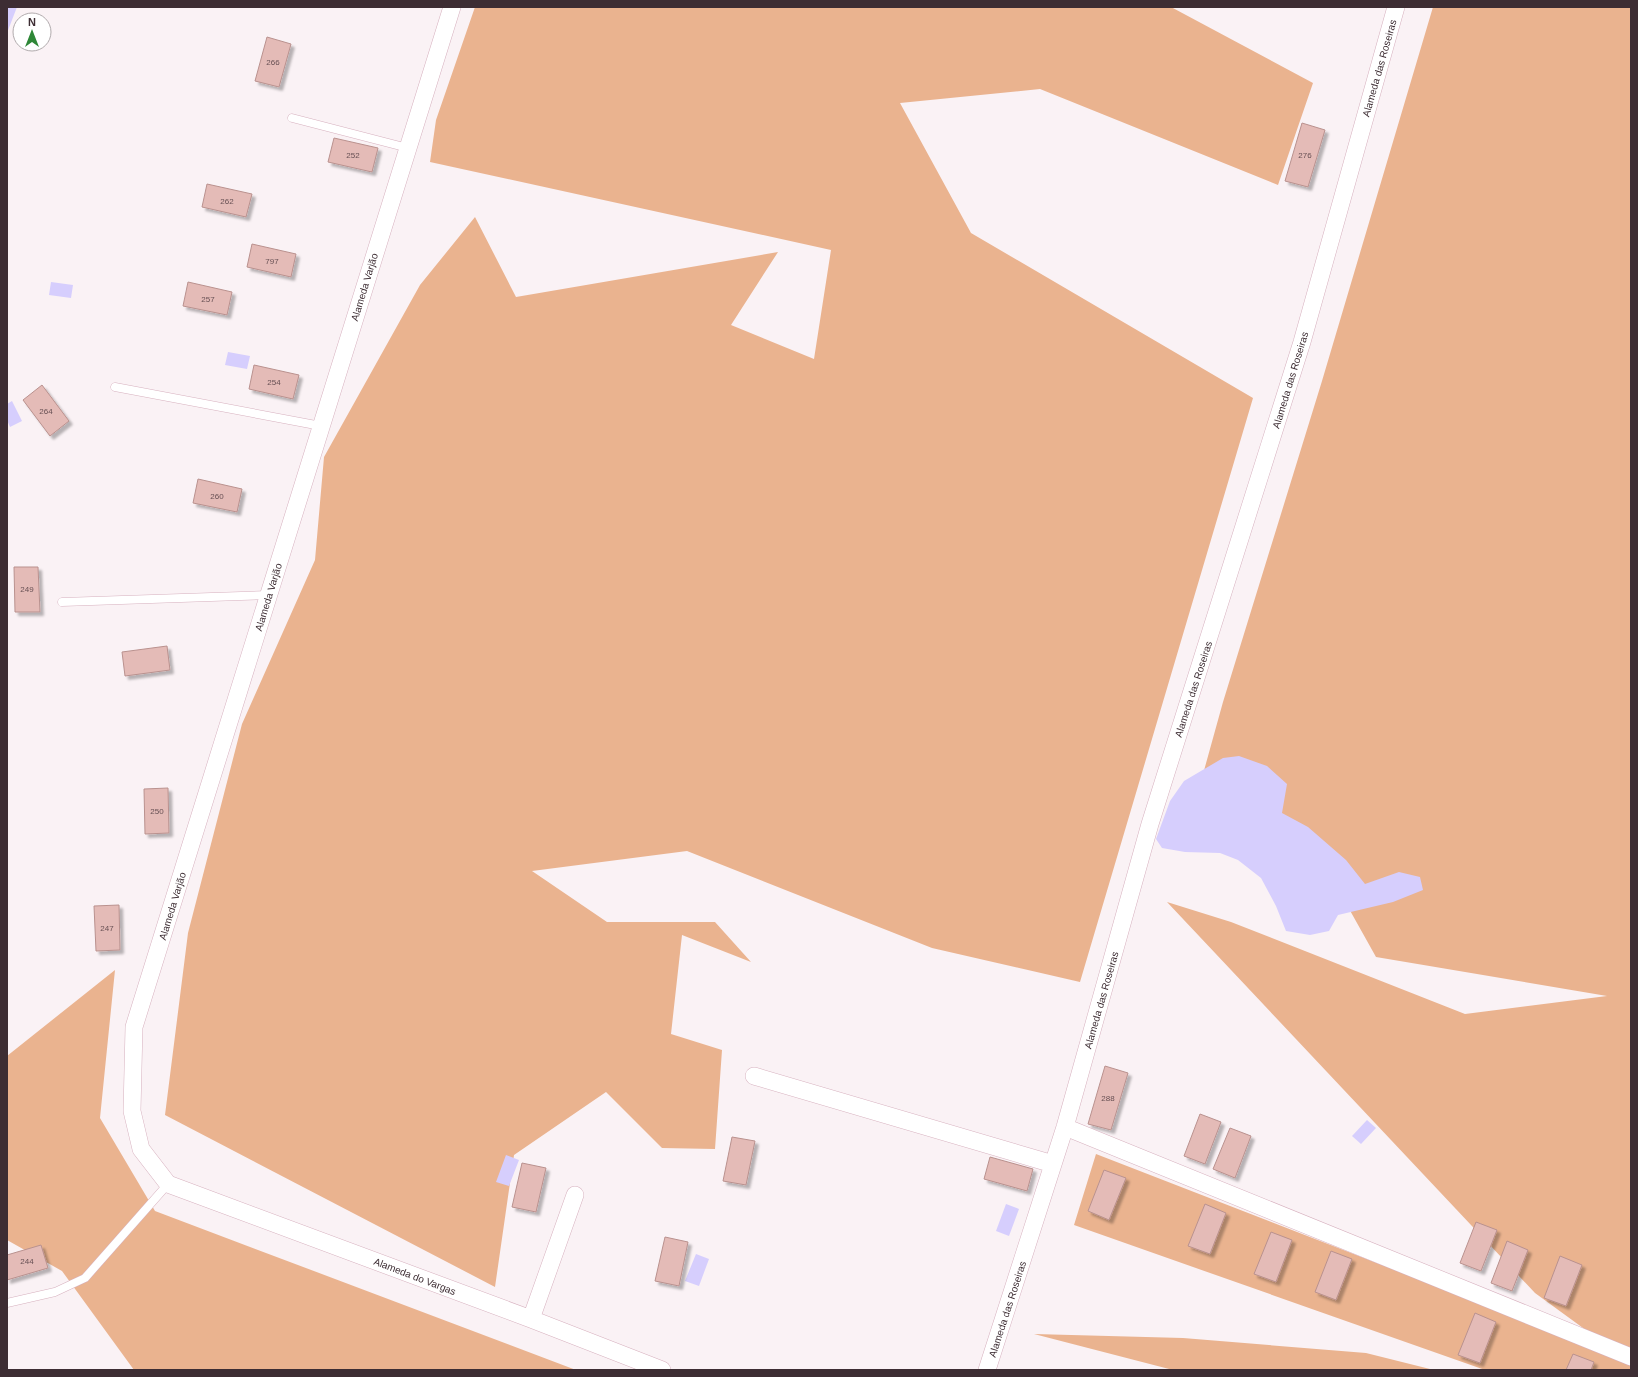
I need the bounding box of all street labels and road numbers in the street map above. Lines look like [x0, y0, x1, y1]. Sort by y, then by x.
street label: Alameda das Roseiras [1360, 18, 1399, 118]
street label: Alameda Varjão [349, 251, 380, 322]
street label: Alameda das Roseiras [1271, 330, 1310, 430]
street label: Alameda Varjão [253, 561, 284, 632]
street label: Alameda das Roseiras [1173, 640, 1214, 739]
street label: Alameda Varjão [157, 870, 188, 941]
street label: Alameda das Roseiras [1082, 950, 1121, 1050]
street label: Alameda do Vargas [372, 1256, 457, 1297]
street label: Alameda das Roseiras [987, 1260, 1028, 1359]

